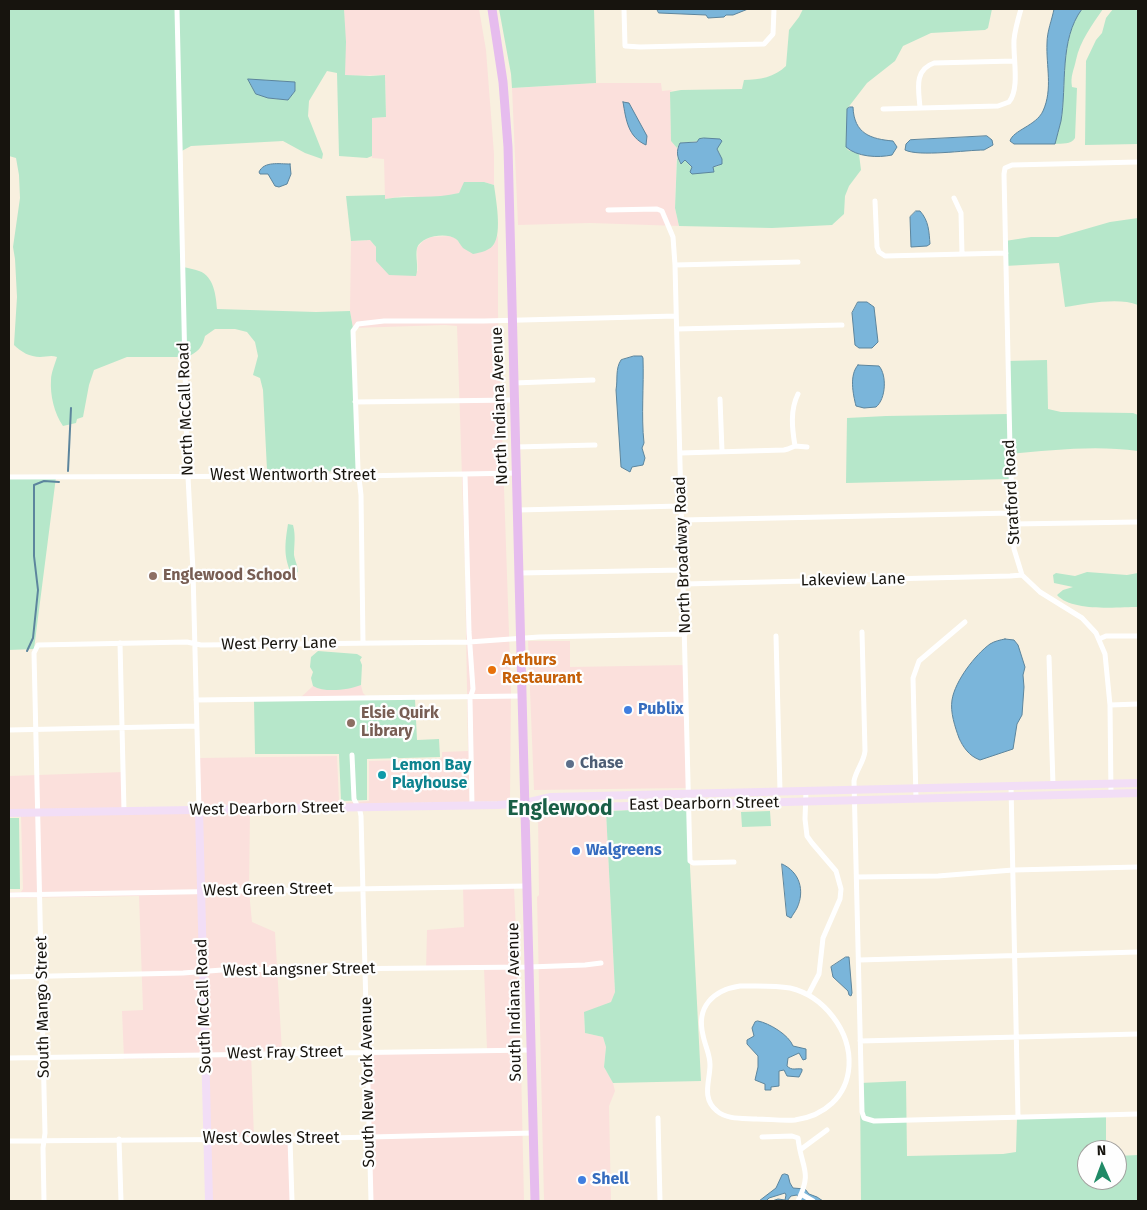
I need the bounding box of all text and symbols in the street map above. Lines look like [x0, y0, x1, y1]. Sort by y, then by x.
street label: North Indiana Avenue [488, 327, 512, 485]
street label: North McCall Road [174, 342, 198, 476]
street label: Stratford Road [1000, 439, 1024, 545]
street label: West Wentworth Street [210, 466, 376, 486]
street label: North Broadway Road [671, 476, 695, 634]
place label: Englewood School [163, 566, 296, 586]
street label: Lakeview Lane [801, 569, 905, 591]
marker: Englewood School [147, 570, 159, 582]
street label: West Perry Lane [221, 633, 337, 655]
place label: Arthurs Restaurant [502, 651, 582, 689]
marker: Arthurs Restaurant [486, 664, 498, 676]
place label: Publix [638, 700, 683, 720]
place label: Elsie Quirk Library [361, 704, 439, 742]
marker: Publix [622, 704, 634, 716]
marker: Elsie Quirk Library [345, 717, 357, 729]
place label: Chase [580, 754, 623, 774]
place label: Lemon Bay Playhouse [392, 756, 471, 794]
marker: Chase [564, 758, 576, 770]
marker: Lemon Bay Playhouse [376, 769, 388, 781]
street label: East Dearborn Street [629, 793, 779, 815]
district label: Englewood [507, 796, 613, 822]
street label: West Dearborn Street [189, 798, 345, 820]
place label: Walgreens [586, 841, 662, 861]
marker: Walgreens [570, 845, 582, 857]
street label: West Green Street [203, 879, 333, 901]
street label: South Indiana Avenue [504, 922, 526, 1082]
street label: South Mango Street [32, 936, 54, 1078]
street label: South McCall Road [192, 938, 216, 1074]
street label: West Langsner Street [222, 959, 376, 981]
street label: South New York Avenue [357, 996, 379, 1168]
street label: West Fray Street [227, 1042, 343, 1064]
street label: West Cowles Street [202, 1129, 340, 1149]
north arrow [1077, 1140, 1127, 1190]
text: N [1097, 1142, 1106, 1159]
place label: Shell [592, 1170, 629, 1190]
marker: Shell [576, 1174, 588, 1186]

